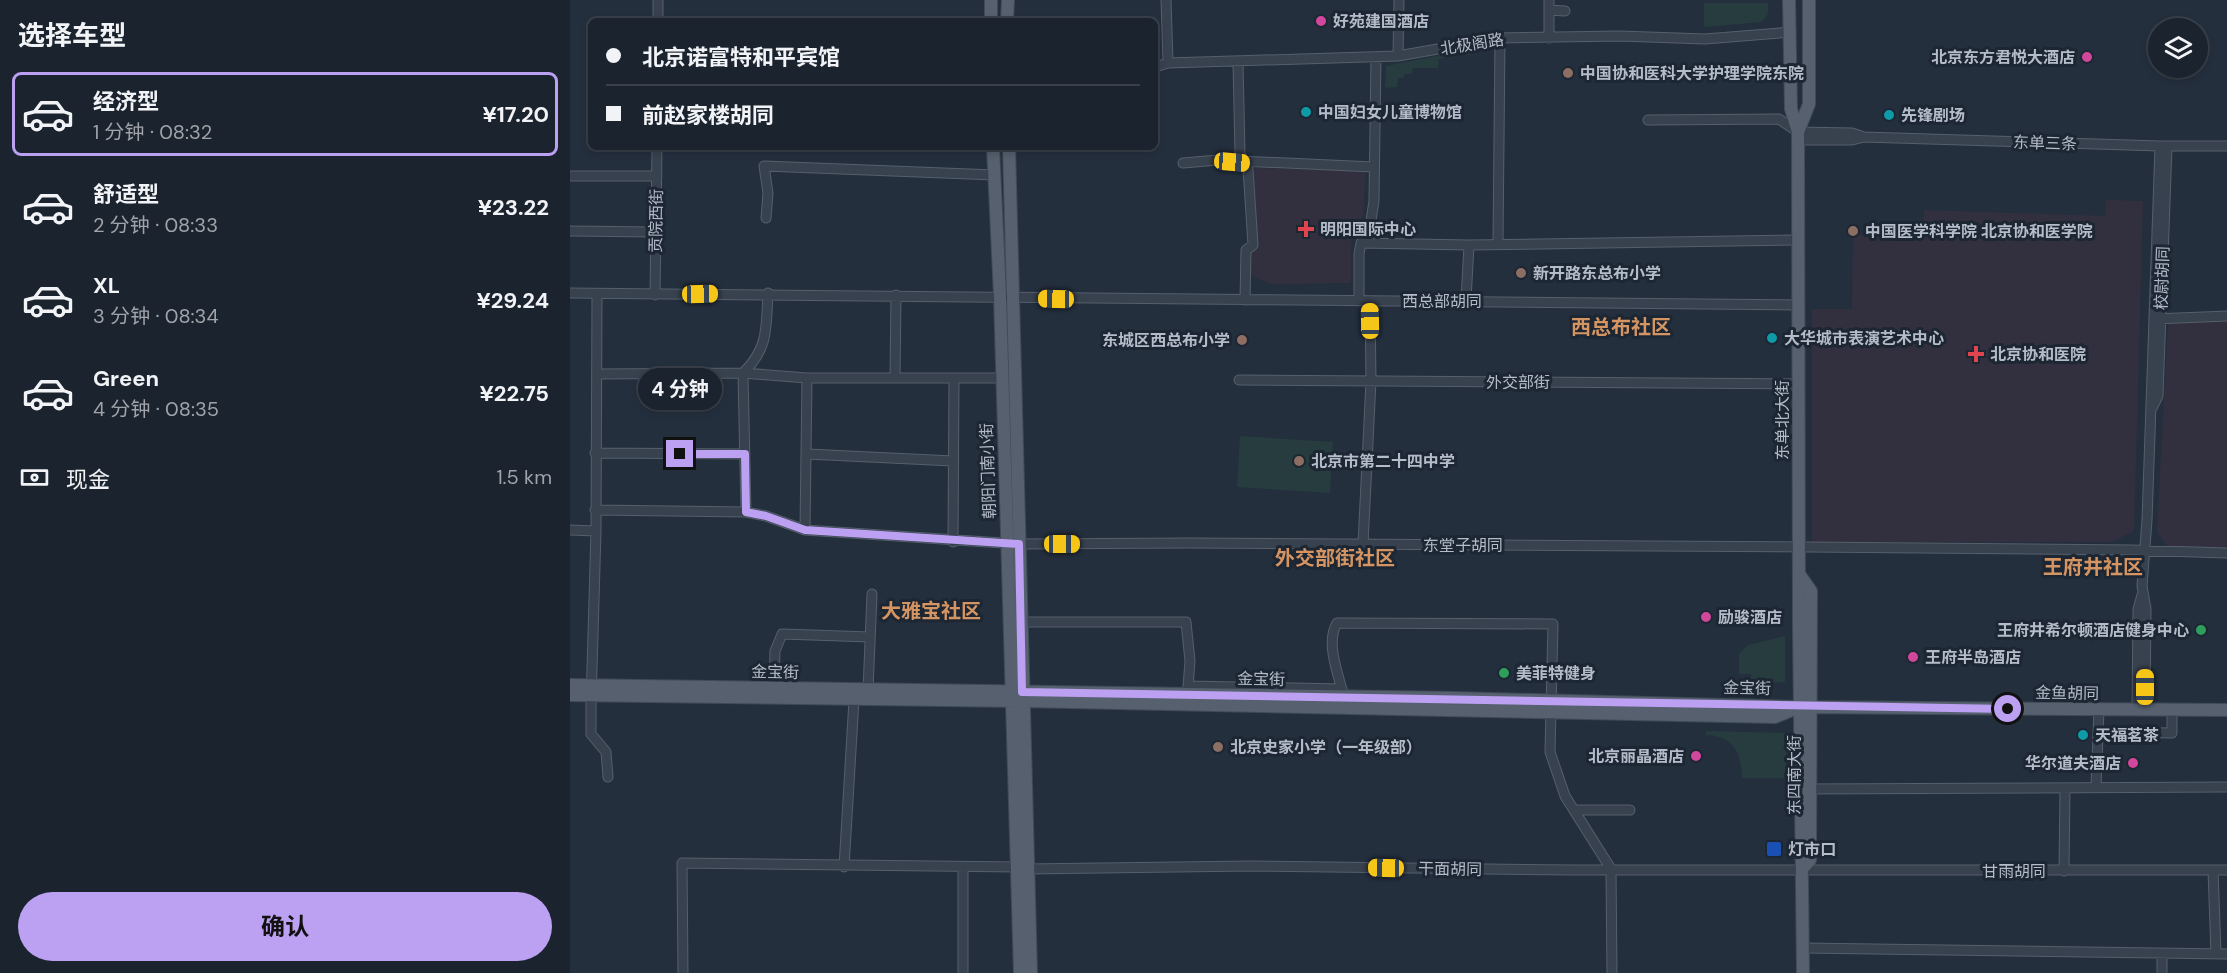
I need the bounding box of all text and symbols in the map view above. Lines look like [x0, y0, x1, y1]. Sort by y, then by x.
place label: 好苑建国酒店 [1333, 11, 1429, 32]
marker: 好苑建国酒店 [1314, 14, 1328, 28]
text: 选择车型 [18, 18, 126, 53]
map controls [2148, 18, 2208, 78]
button: layers [2148, 18, 2208, 78]
street label: 北极阁路 [1439, 29, 1505, 59]
text: 北京诺富特和平宾馆 [642, 43, 840, 72]
place label: 北京东方君悦大酒店 [1931, 47, 2075, 68]
marker: 北京东方君悦大酒店 [2080, 50, 2094, 64]
place label: 中国协和医科大学护理学院东院 [1580, 63, 1804, 84]
marker: 中国协和医科大学护理学院东院 [1561, 66, 1575, 80]
icon: car [21, 87, 75, 141]
text: 经济型 [93, 87, 159, 116]
text: ¥17.20 [483, 100, 549, 129]
text: 前赵家楼胡同 [642, 101, 774, 130]
place label: 中国妇女儿童博物馆 [1318, 102, 1462, 123]
marker: 中国妇女儿童博物馆 [1299, 105, 1313, 119]
place label: 先锋剧场 [1901, 105, 1965, 126]
marker: 先锋剧场 [1882, 108, 1896, 122]
text: 1 分钟 · 08:32 [93, 119, 212, 145]
street label: 东单三条 [2013, 131, 2077, 155]
car [1213, 151, 1251, 173]
icon: car [21, 180, 75, 234]
text: 舒适型 [93, 180, 159, 209]
street label: 贡院西街 [645, 189, 667, 253]
text: ¥23.22 [478, 193, 549, 222]
text: 2 分钟 · 08:33 [93, 212, 218, 238]
place label: 明阳国际中心 [1320, 219, 1416, 240]
marker: 明阳国际中心 [1297, 220, 1315, 238]
place label: 中国医学科学院 北京协和医学院 [1865, 221, 2093, 242]
marker: 中国医学科学院 北京协和医学院 [1846, 224, 1860, 238]
street label: 校尉胡同 [2150, 246, 2174, 310]
place label: 新开路东总布小学 [1533, 263, 1661, 284]
marker: 新开路东总布小学 [1514, 266, 1528, 280]
text: XL [93, 271, 120, 300]
icon: car [21, 273, 75, 327]
car [682, 285, 718, 303]
text: ¥29.24 [476, 286, 549, 315]
car [1038, 290, 1074, 308]
street label: 西总部胡同 [1402, 291, 1482, 312]
text: 3 分钟 · 08:34 [93, 303, 219, 329]
car [1361, 303, 1379, 339]
district label: 西总布社区 [1571, 314, 1671, 340]
place label: 大华城市表演艺术中心 [1784, 328, 1944, 349]
place label: 东城区西总布小学 [1102, 330, 1230, 351]
marker: 大华城市表演艺术中心 [1765, 331, 1779, 345]
marker: 东城区西总布小学 [1235, 333, 1249, 347]
place label: 北京协和医院 [1990, 344, 2086, 365]
marker: 北京协和医院 [1967, 345, 1985, 363]
text: Green [93, 364, 159, 393]
icon: car [21, 366, 75, 420]
callout: 4 分钟 [638, 367, 722, 409]
street label: 外交部街 [1486, 372, 1550, 393]
text: 4 分钟 [651, 376, 709, 402]
text: ¥22.75 [479, 379, 549, 408]
street label: 东单北大街 [1772, 380, 1793, 460]
text: 4 分钟 · 08:35 [93, 396, 219, 422]
street label: 朝阳门南小街 [976, 423, 1000, 519]
route end [666, 440, 693, 467]
place label: 北京市第二十四中学 [1311, 451, 1455, 472]
marker: 北京市第二十四中学 [1292, 454, 1306, 468]
icon: cash [18, 461, 51, 494]
text: 1.5 km [496, 464, 552, 490]
text: 现金 [66, 465, 110, 494]
car [1044, 535, 1080, 553]
street label: 东堂子胡同 [1423, 535, 1503, 556]
district label: 外交部街社区 [1275, 545, 1395, 571]
district label: 王府井社区 [2043, 554, 2143, 580]
district label: 大雅宝社区 [881, 598, 981, 624]
place label: 励骏酒店 [1718, 607, 1782, 628]
marker: 励骏酒店 [1699, 610, 1713, 624]
place label: 王府井希尔顿酒店健身中心 [1997, 620, 2189, 641]
marker: 王府井希尔顿酒店健身中心 [2194, 623, 2208, 637]
place label: 王府半岛酒店 [1925, 647, 2021, 668]
marker: 王府半岛酒店 [1906, 650, 1920, 664]
street label: 金宝街 [751, 661, 799, 683]
place label: 美菲特健身 [1516, 663, 1596, 684]
marker: 美菲特健身 [1497, 666, 1511, 680]
street label: 金宝街 [1237, 668, 1285, 690]
car [2136, 669, 2154, 705]
street label: 金宝街 [1723, 677, 1771, 699]
street label: 金鱼胡同 [2035, 682, 2099, 704]
route start [1994, 695, 2021, 722]
place label: 天福茗茶 [2095, 725, 2159, 746]
marker: 天福茗茶 [2076, 728, 2090, 742]
street label: 东四南大街 [1784, 735, 1805, 815]
place label: 北京史家小学（一年级部） [1230, 737, 1422, 758]
marker: 北京史家小学（一年级部） [1211, 740, 1225, 754]
place label: 北京丽晶酒店 [1588, 746, 1684, 767]
marker: 北京丽晶酒店 [1689, 749, 1703, 763]
place label: 华尔道夫酒店 [2025, 753, 2121, 774]
marker: 华尔道夫酒店 [2126, 756, 2140, 770]
place label: 灯市口 [1788, 839, 1836, 860]
marker: 灯市口 [1765, 840, 1783, 858]
street label: 干面胡同 [1418, 858, 1482, 880]
car [1368, 859, 1404, 877]
street label: 甘雨胡同 [1982, 861, 2046, 882]
button: 确认 [18, 892, 552, 961]

